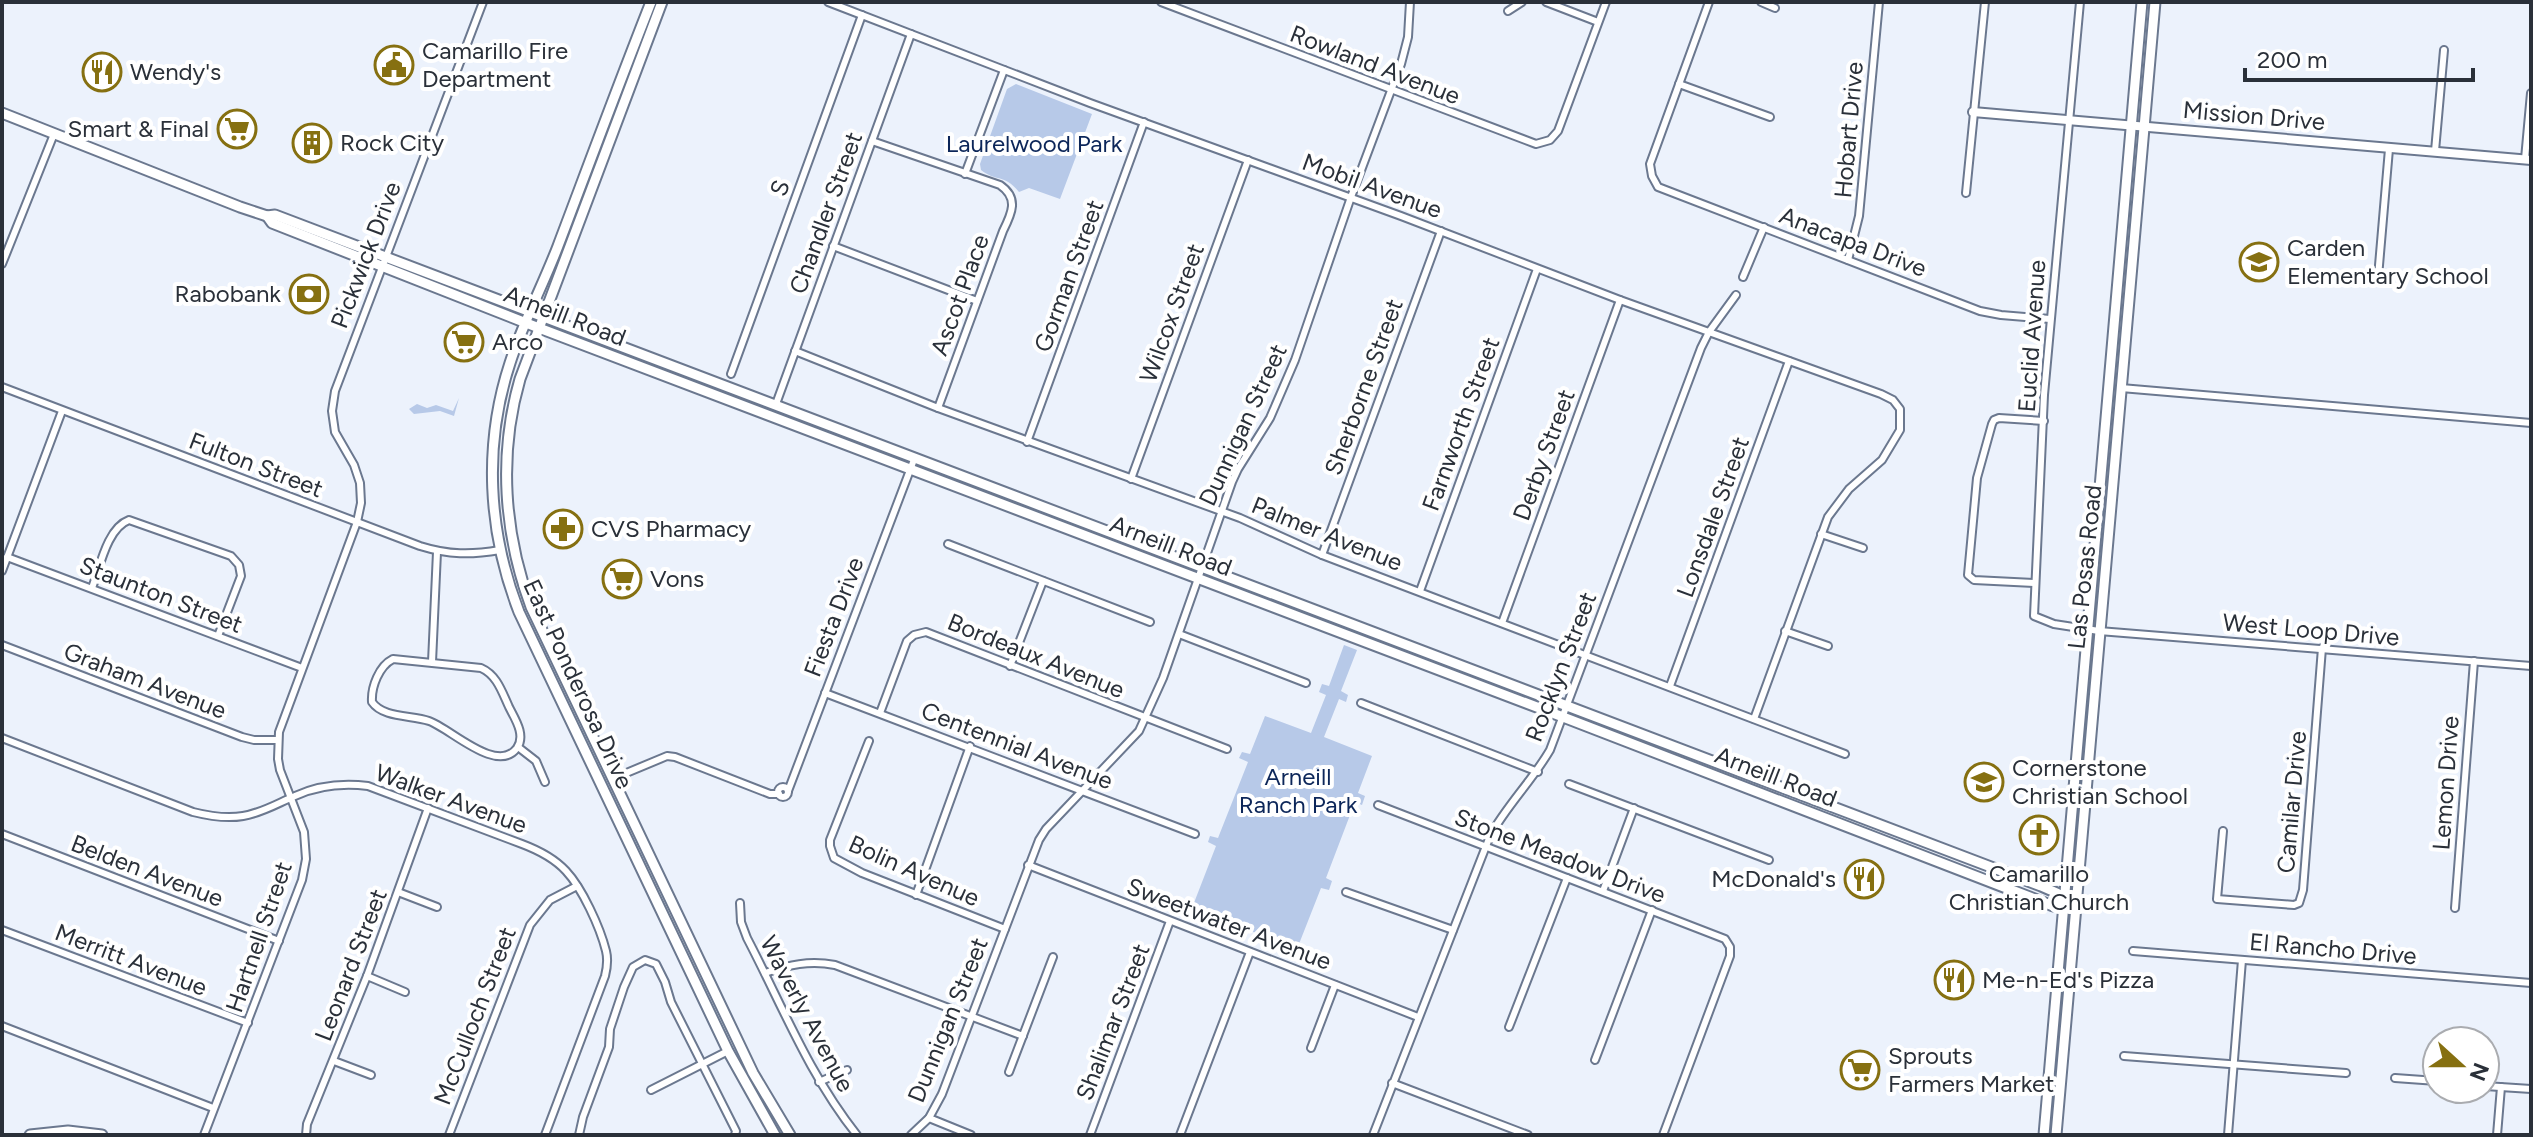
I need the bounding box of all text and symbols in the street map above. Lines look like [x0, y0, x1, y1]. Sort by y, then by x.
street label: Rowland Avenue [1286, 19, 1464, 110]
scale bar [2245, 32, 2473, 82]
place label: Camarillo Fire Department [422, 36, 568, 93]
public building icon: Camarillo Fire Department [373, 44, 415, 86]
text: 200 m [2257, 45, 2328, 74]
restaurant icon: Wendy's [81, 51, 123, 93]
place label: Wendy's [130, 57, 221, 86]
street label: Hobart Drive [1828, 61, 1869, 199]
street label: Mission Drive [2182, 95, 2326, 136]
supermarket icon: Smart & Final [216, 108, 258, 150]
place label: Smart & Final [68, 114, 209, 143]
building icon: Rock City [291, 122, 333, 164]
place label: Rock City [340, 128, 444, 157]
street label: Chandler Street [783, 128, 868, 298]
park label: Laurelwood Park [946, 129, 1123, 158]
street label: Mobil Avenue [1299, 147, 1446, 224]
street label: S [763, 176, 796, 200]
street label: Pickwick Drive [324, 177, 407, 332]
street label: Gorman Street [1028, 196, 1109, 356]
street label: Anacapa Drive [1776, 200, 1931, 283]
street label: Ascot Place [924, 230, 995, 359]
place label: Carden Elementary School [2287, 233, 2489, 290]
street label: Wilcox Street [1133, 240, 1210, 386]
school or university icon: Carden Elementary School [2238, 241, 2280, 283]
street label: Euclid Avenue [2012, 259, 2051, 413]
bank icon: Rabobank [288, 273, 330, 315]
place label: Rabobank [174, 279, 281, 308]
street label: Arneill Road [500, 279, 630, 352]
street label: Sherborne Street [1318, 295, 1409, 479]
supermarket icon: Arco [443, 321, 485, 363]
place label: Arco [492, 327, 543, 356]
street label: Farnworth Street [1416, 333, 1505, 515]
street label: Dunnigan Street [1192, 339, 1293, 510]
street label: Derby Street [1506, 385, 1581, 524]
street label: Fulton Street [185, 426, 327, 503]
street label: Lonsdale Street [1670, 433, 1755, 601]
street label: Las Posas Road [2061, 483, 2108, 651]
street label: Palmer Avenue [1248, 490, 1407, 577]
pharmacy icon: CVS Pharmacy [542, 508, 584, 550]
street label: Arneill Road [1106, 509, 1236, 582]
place label: CVS Pharmacy [591, 514, 752, 543]
street label: Staunton Street [76, 550, 247, 639]
street label: Fiesta Drive [797, 553, 870, 681]
supermarket icon: Vons [601, 558, 643, 600]
place label: Vons [650, 564, 704, 593]
street label: East Ponderosa Drive [517, 574, 640, 793]
street label: Rocklyn Street [1519, 588, 1602, 746]
street label: Bordeaux Avenue [944, 607, 1129, 704]
street label: West Loop Drive [2221, 607, 2401, 652]
street label: Graham Avenue [60, 636, 231, 725]
street label: Centennial Avenue [917, 696, 1117, 795]
street label: Lemon Drive [2426, 715, 2465, 851]
street label: Camilar Drive [2271, 730, 2312, 874]
street label: Arneill Road [1711, 740, 1841, 813]
place label: Cornerstone Christian School [2012, 753, 2188, 810]
street label: Walker Avenue [371, 758, 531, 839]
school or university icon: Cornerstone Christian School [1963, 761, 2005, 803]
park label: Arneill Ranch Park [1239, 762, 1358, 819]
street label: Stone Meadow Drive [1451, 802, 1670, 909]
church icon: Camarillo Christian Church [2018, 814, 2060, 856]
street label: Belden Avenue [67, 828, 227, 913]
street label: Bolin Avenue [844, 829, 984, 912]
street label: Hartnell Street [219, 858, 298, 1016]
restaurant icon: McDonald's [1843, 858, 1885, 900]
place label: Camarillo Christian Church [1949, 859, 2129, 916]
place label: McDonald's [1711, 864, 1836, 893]
street label: Sweetwater Avenue [1123, 871, 1336, 976]
street label: Leonard Street [308, 885, 393, 1045]
street label: Merritt Avenue [51, 917, 211, 1002]
street label: McCulloch Street [427, 923, 522, 1109]
street label: El Rancho Drive [2248, 927, 2418, 970]
street label: Waverly Avenue [754, 931, 861, 1097]
street label: Dunnigan Street [901, 933, 994, 1106]
street label: Shalimar Street [1069, 940, 1156, 1104]
restaurant icon: Me-n-Ed's Pizza [1933, 959, 1975, 1001]
place label: Me-n-Ed's Pizza [1982, 965, 2154, 994]
north arrow [2421, 1025, 2501, 1105]
place label: Sprouts Farmers Market [1888, 1041, 2054, 1098]
supermarket icon: Sprouts Farmers Market [1839, 1049, 1881, 1091]
text: N [2464, 1059, 2495, 1085]

